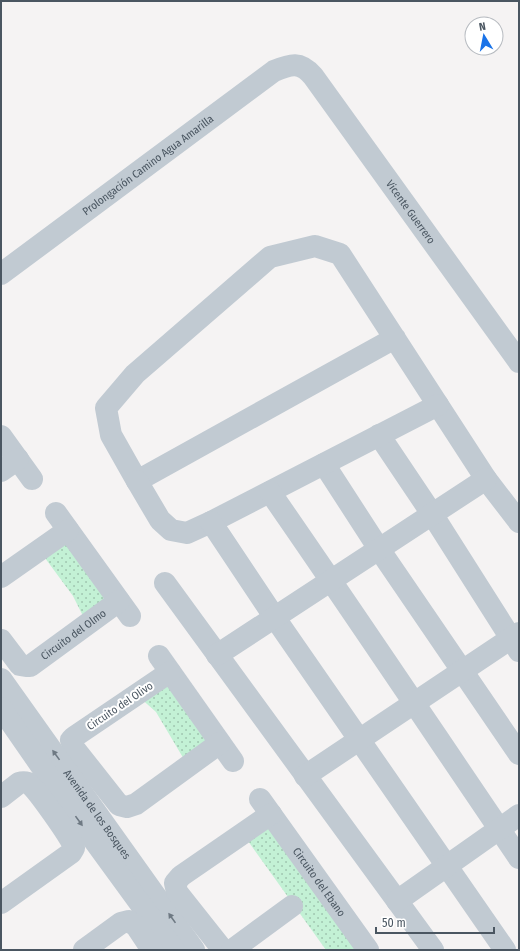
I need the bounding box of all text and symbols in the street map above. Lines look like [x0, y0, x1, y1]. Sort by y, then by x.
north arrow [464, 16, 504, 56]
text: N [478, 20, 487, 34]
street label: Prolongación Camino Agua Amarilla [80, 112, 216, 218]
street label: Vicente Guerrero [384, 177, 438, 246]
street label: Circuito del Olmo [38, 606, 109, 663]
street label: Circuito del Olivo [84, 679, 156, 733]
one-way arrow [52, 750, 60, 760]
street label: Avenida de los Bosques [61, 767, 134, 862]
one-way arrow [75, 816, 83, 826]
street label: Circuito del Ebano [290, 845, 349, 919]
scale bar [376, 909, 494, 935]
one-way arrow [168, 913, 176, 923]
text: 50 m [382, 916, 406, 930]

